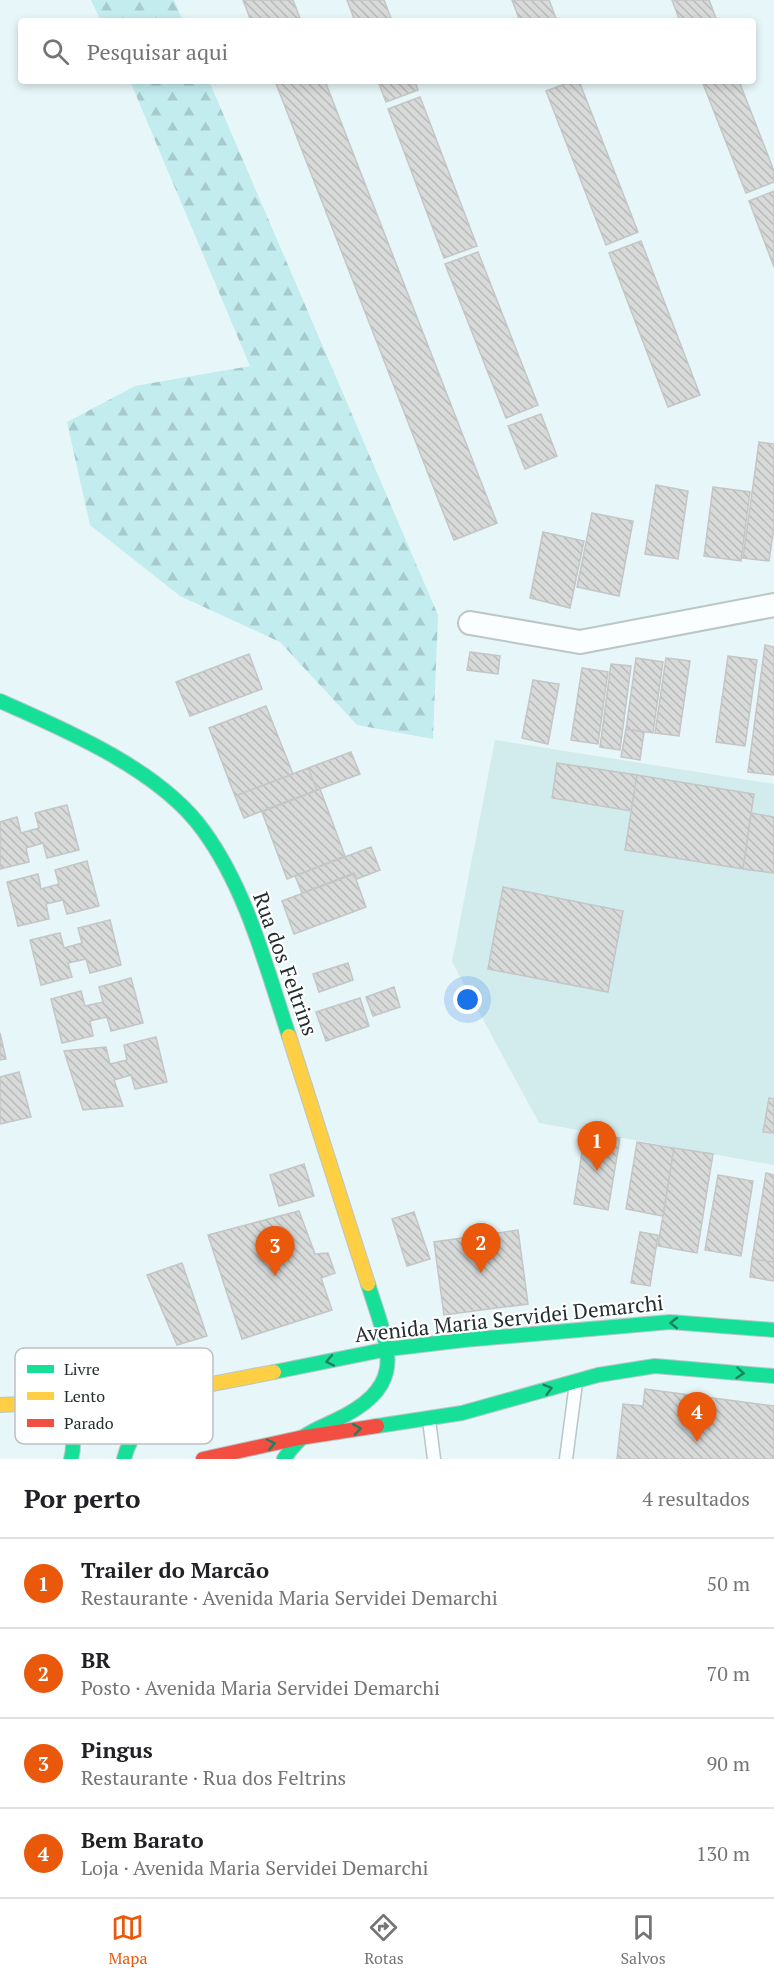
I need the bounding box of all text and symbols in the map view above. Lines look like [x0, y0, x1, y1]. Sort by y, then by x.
search box [18, 18, 756, 84]
icon: search [39, 35, 72, 68]
text: Pesquisar aqui [87, 37, 228, 66]
street label: Rua dos Feltrins [247, 888, 325, 1039]
your location [453, 985, 482, 1014]
pin: 1 [578, 1122, 616, 1171]
pin: 2 [462, 1224, 500, 1273]
pin: 3 [256, 1226, 294, 1276]
street label: Avenida Maria Servidei Demarchi [353, 1288, 665, 1348]
one-way arrow [669, 1316, 678, 1329]
legend [15, 1348, 213, 1444]
one-way arrow [326, 1354, 336, 1367]
text: Livre [64, 1358, 100, 1380]
one-way arrow [735, 1366, 744, 1379]
one-way arrow [542, 1384, 552, 1396]
text: Lento [64, 1385, 105, 1407]
pin: 4 [678, 1392, 716, 1442]
text: Parado [64, 1412, 114, 1434]
one-way arrow [352, 1424, 362, 1436]
one-way arrow [266, 1438, 276, 1451]
text: Por perto [24, 1481, 140, 1515]
text: 4 resultados [642, 1485, 750, 1512]
text: Trailer do Marcão [81, 1555, 269, 1584]
text: 1 [38, 1570, 49, 1597]
text: 50 m [707, 1570, 750, 1597]
text: Restaurante · Avenida Maria Servidei Demarchi [81, 1584, 498, 1611]
text: BR [81, 1645, 111, 1674]
text: 2 [38, 1660, 49, 1687]
text: 70 m [707, 1660, 750, 1687]
text: Posto · Avenida Maria Servidei Demarchi [81, 1674, 440, 1701]
text: Pingus [81, 1735, 153, 1764]
text: 3 [38, 1750, 49, 1777]
text: 90 m [707, 1750, 750, 1777]
text: Restaurante · Rua dos Feltrins [81, 1764, 346, 1791]
text: Bem Barato [81, 1825, 203, 1854]
text: 4 [38, 1840, 49, 1867]
text: 130 m [696, 1840, 750, 1867]
text: Loja · Avenida Maria Servidei Demarchi [81, 1854, 429, 1881]
tab: Mapa [108, 1911, 147, 1969]
tab: Rotas [364, 1911, 404, 1969]
tab: Salvos [621, 1911, 666, 1969]

